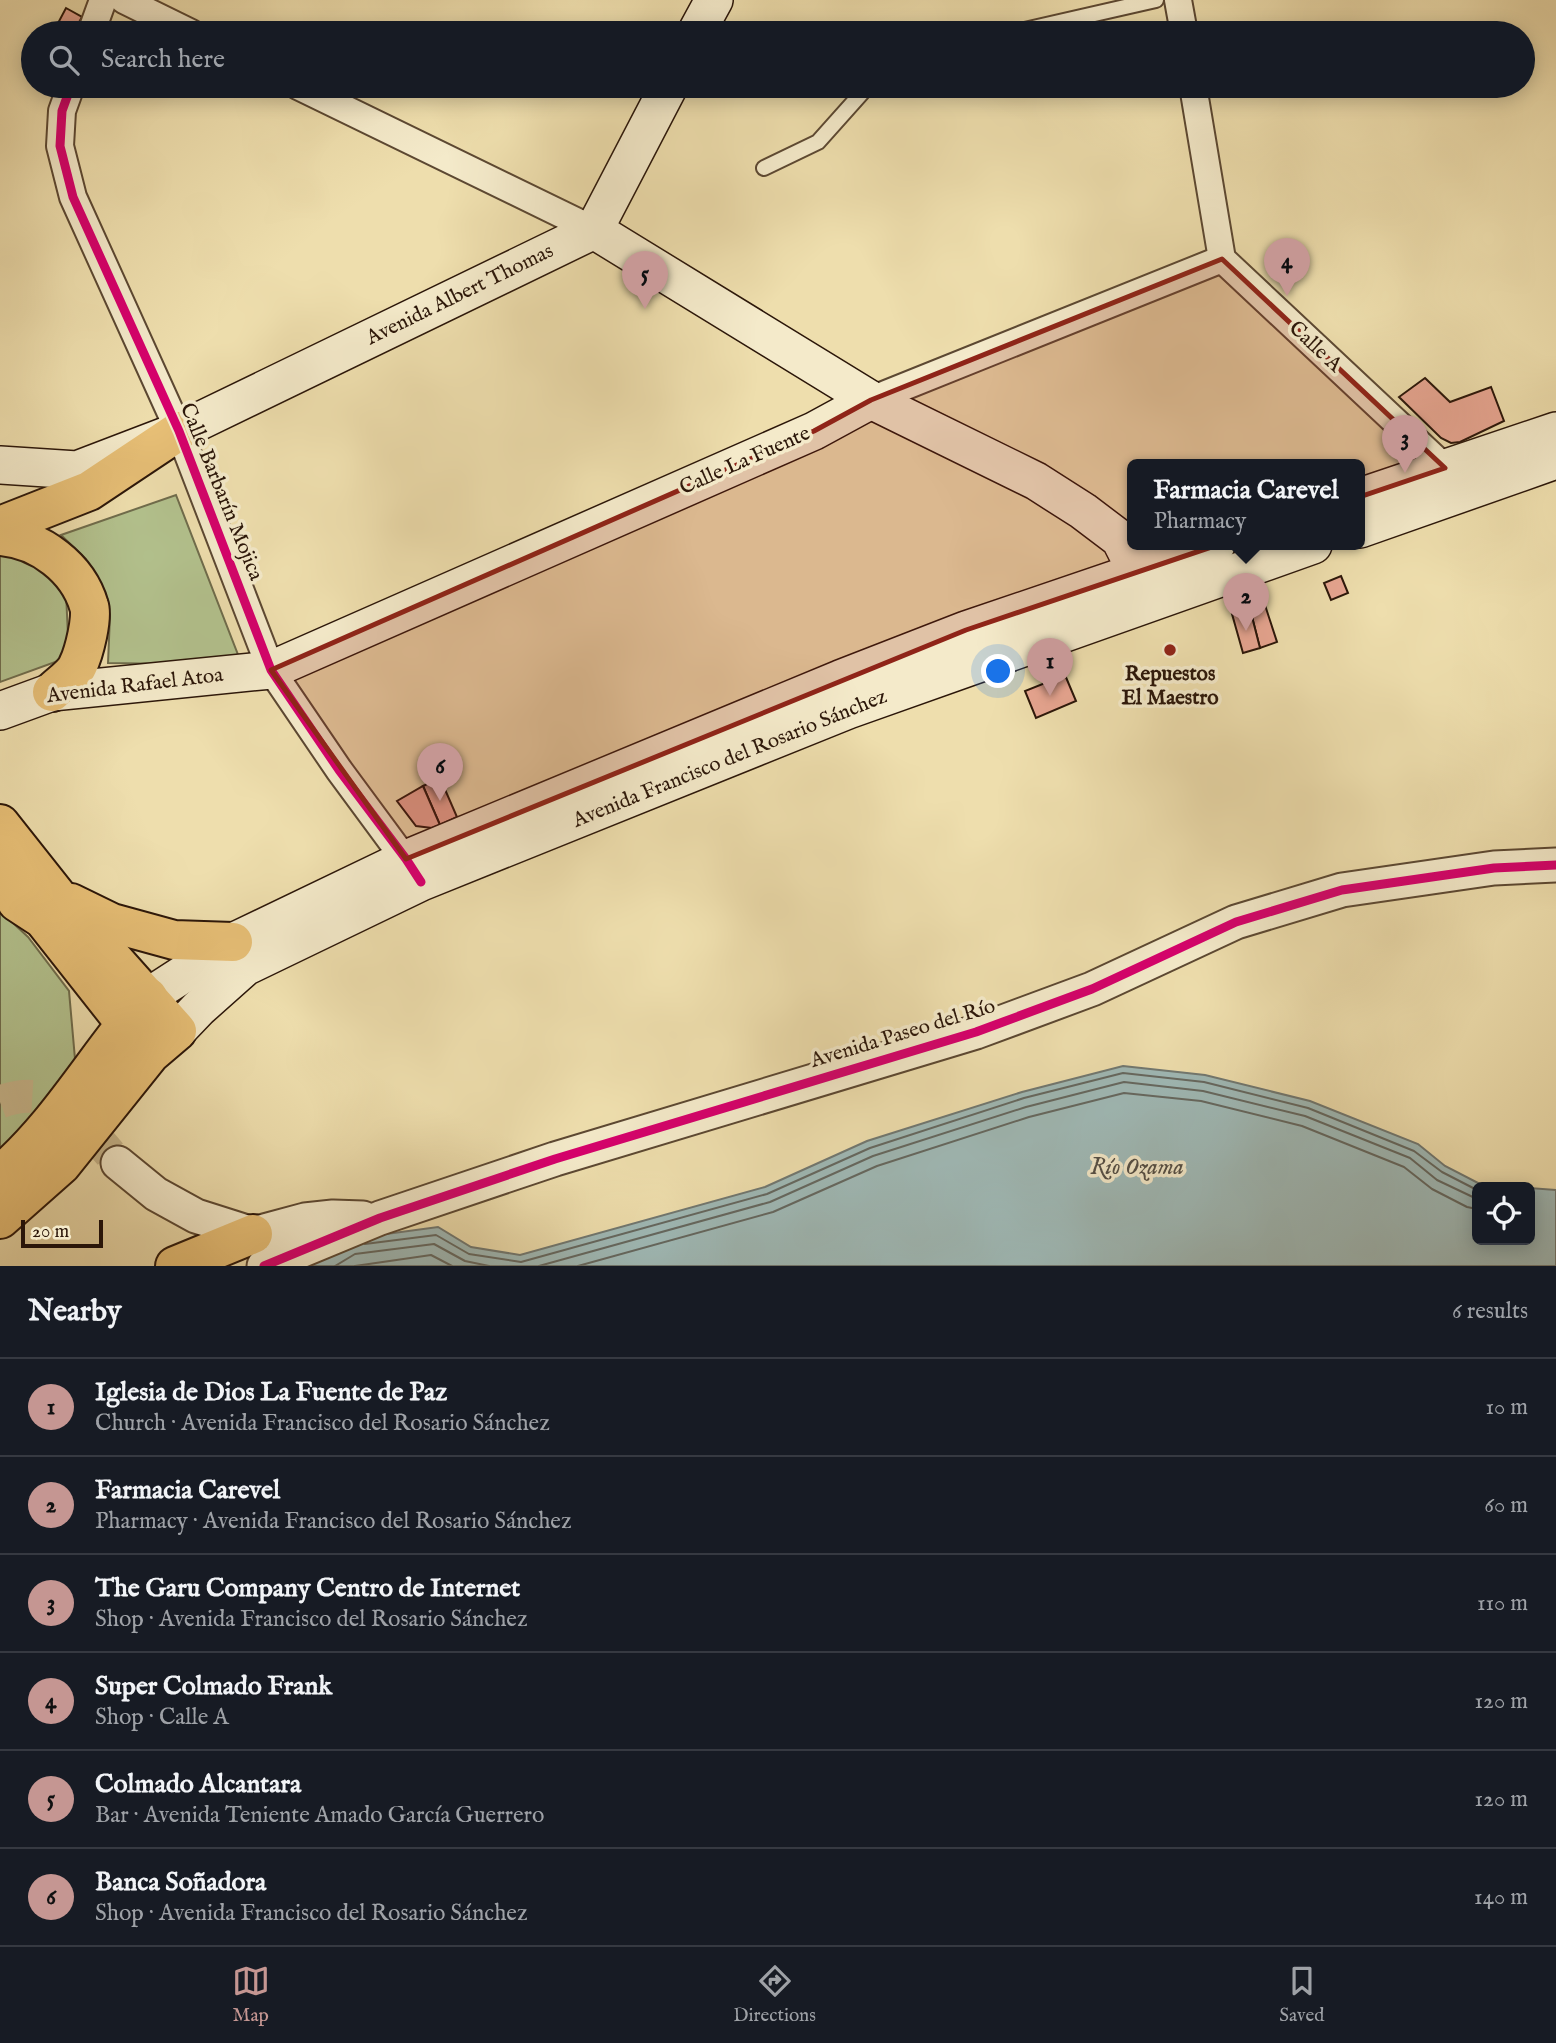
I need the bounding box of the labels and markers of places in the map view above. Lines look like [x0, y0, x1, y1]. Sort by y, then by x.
pin: 4 [1264, 238, 1310, 296]
pin: 5 [622, 251, 668, 309]
pin: 3 [1382, 415, 1428, 473]
pin: 2 [1223, 573, 1269, 631]
pin: 1 [1027, 638, 1073, 696]
marker: Repuestos El Maestro [1162, 642, 1178, 658]
place label: Repuestos El Maestro [1122, 661, 1219, 712]
pin: 6 [417, 743, 463, 801]

